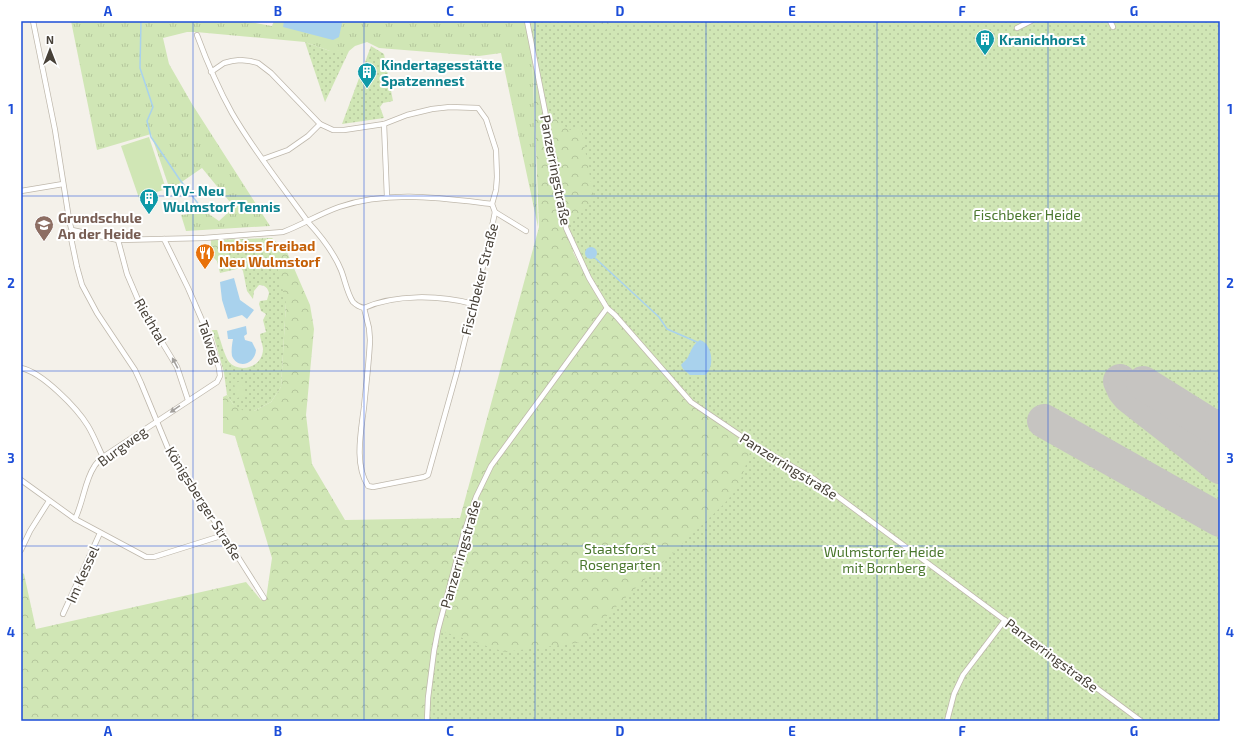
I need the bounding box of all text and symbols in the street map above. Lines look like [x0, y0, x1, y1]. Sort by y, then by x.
text: A [104, 3, 113, 19]
text: B [274, 3, 282, 19]
text: C [446, 3, 454, 19]
text: D [616, 3, 625, 19]
text: E [788, 3, 796, 19]
text: F [958, 3, 966, 19]
text: G [1130, 3, 1138, 19]
building icon: Kranichhorst [974, 28, 996, 56]
north arrow [30, 30, 70, 70]
place label: Kranichhorst [999, 31, 1086, 48]
text: N [46, 33, 54, 46]
place label: Kindertagesstätte Spatzennest [381, 56, 502, 89]
building icon: Kindertagesstätte Spatzennest [356, 61, 378, 89]
text: 1 [8, 101, 14, 117]
text: 1 [1227, 101, 1233, 117]
street label: Panzerringstraße [537, 113, 575, 227]
place label: TVV- Neu Wulmstorf Tennis [163, 182, 280, 215]
building icon: TVV- Neu Wulmstorf Tennis [138, 187, 160, 215]
park label: Fischbeker Heide [973, 206, 1081, 223]
place label: Grundschule An der Heide [58, 209, 142, 242]
school or university icon: Grundschule An der Heide [33, 214, 55, 242]
street label: Fischbeker Straße [457, 221, 501, 337]
place label: Imbiss Freibad Neu Wulmstorf [219, 237, 320, 270]
restaurant icon: Imbiss Freibad Neu Wulmstorf [194, 242, 216, 270]
text: 2 [7, 275, 15, 291]
text: 2 [1226, 275, 1234, 291]
street label: Riethtal [131, 295, 171, 348]
street label: Talweg [195, 318, 225, 366]
one-way arrow [171, 358, 178, 369]
one-way arrow [170, 405, 180, 413]
street label: Burgweg [94, 422, 150, 470]
street label: Panzerringstraße [737, 429, 841, 503]
street label: Königsberger Straße [162, 443, 246, 563]
text: 3 [7, 450, 15, 466]
text: 3 [1226, 450, 1234, 466]
street label: Panzerringstraße [436, 498, 484, 610]
park label: Staatsforst Rosengarten [579, 540, 661, 573]
street label: Im Kessel [62, 542, 102, 605]
park label: Wulmstorfer Heide mit Bornberg [824, 543, 944, 576]
street label: Panzerringstraße [1002, 615, 1102, 695]
text: 4 [7, 624, 15, 640]
text: 4 [1226, 624, 1234, 640]
text: A [104, 723, 113, 739]
text: B [274, 723, 282, 739]
text: C [446, 723, 454, 739]
text: D [616, 723, 625, 739]
text: E [788, 723, 796, 739]
text: F [958, 723, 966, 739]
text: G [1130, 723, 1138, 739]

